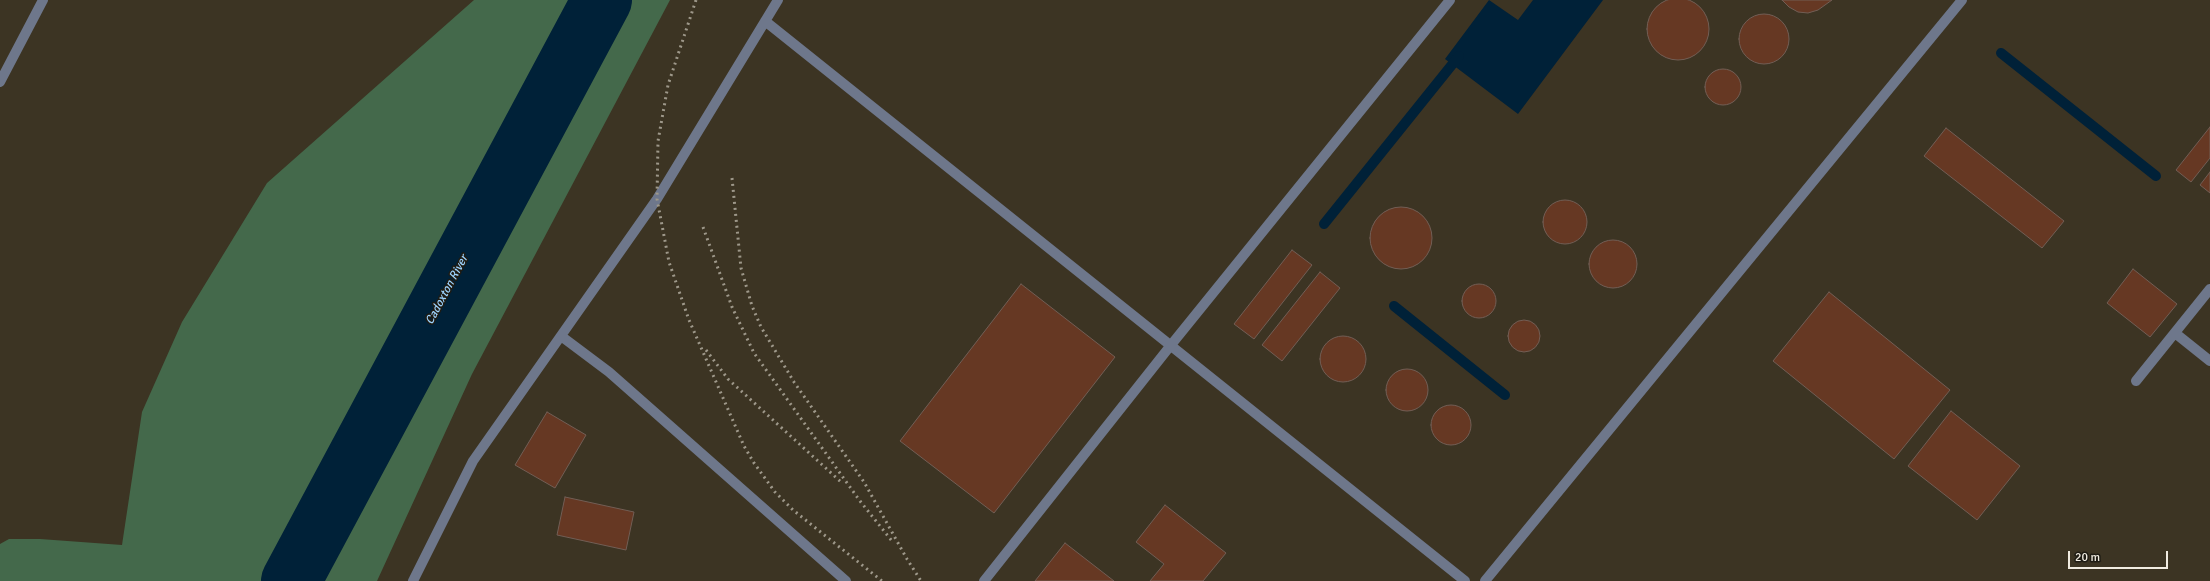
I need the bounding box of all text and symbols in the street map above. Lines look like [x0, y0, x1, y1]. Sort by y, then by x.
water label: Cadoxton River [423, 253, 471, 327]
scale bar [2070, 543, 2170, 569]
text: 20 m [2075, 550, 2100, 565]

